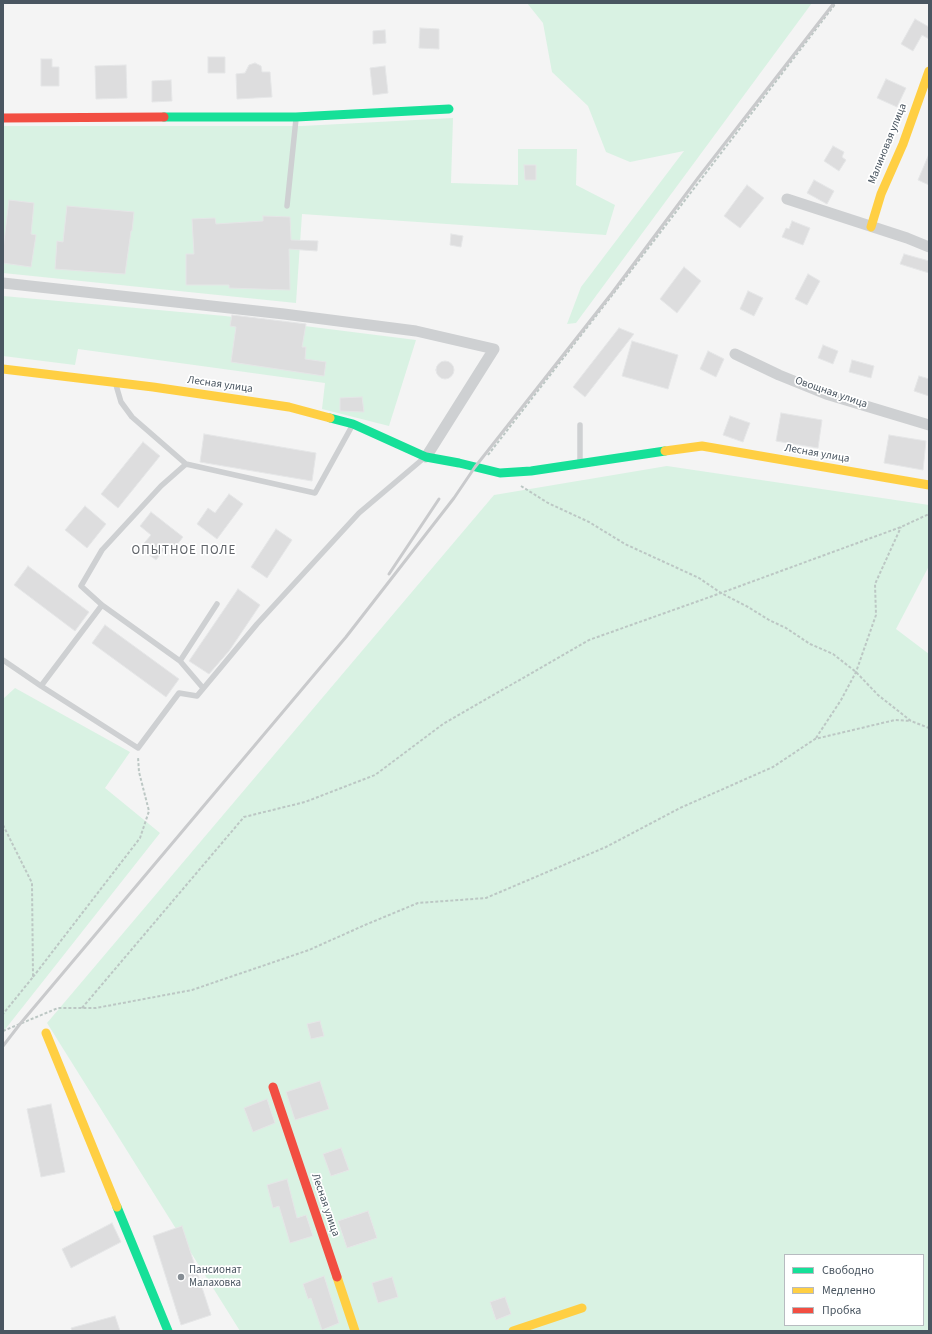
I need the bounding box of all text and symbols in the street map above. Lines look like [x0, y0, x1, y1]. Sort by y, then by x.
street label: Малиновая улица [866, 102, 910, 186]
street label: Лесная улица [186, 374, 254, 396]
street label: Овощная улица [793, 374, 869, 412]
street label: Лесная улица [783, 442, 851, 466]
district label: ОПЫТНОЕ ПОЛЕ [132, 543, 236, 559]
street label: Лесная улица [308, 1172, 342, 1238]
legend [784, 1254, 924, 1326]
text: Свободно [822, 1262, 874, 1279]
place label: Пансионат Малаховка [189, 1264, 242, 1290]
marker: Пансионат Малаховка [176, 1272, 186, 1282]
text: Медленно [822, 1282, 876, 1299]
text: Пробка [822, 1302, 861, 1319]

